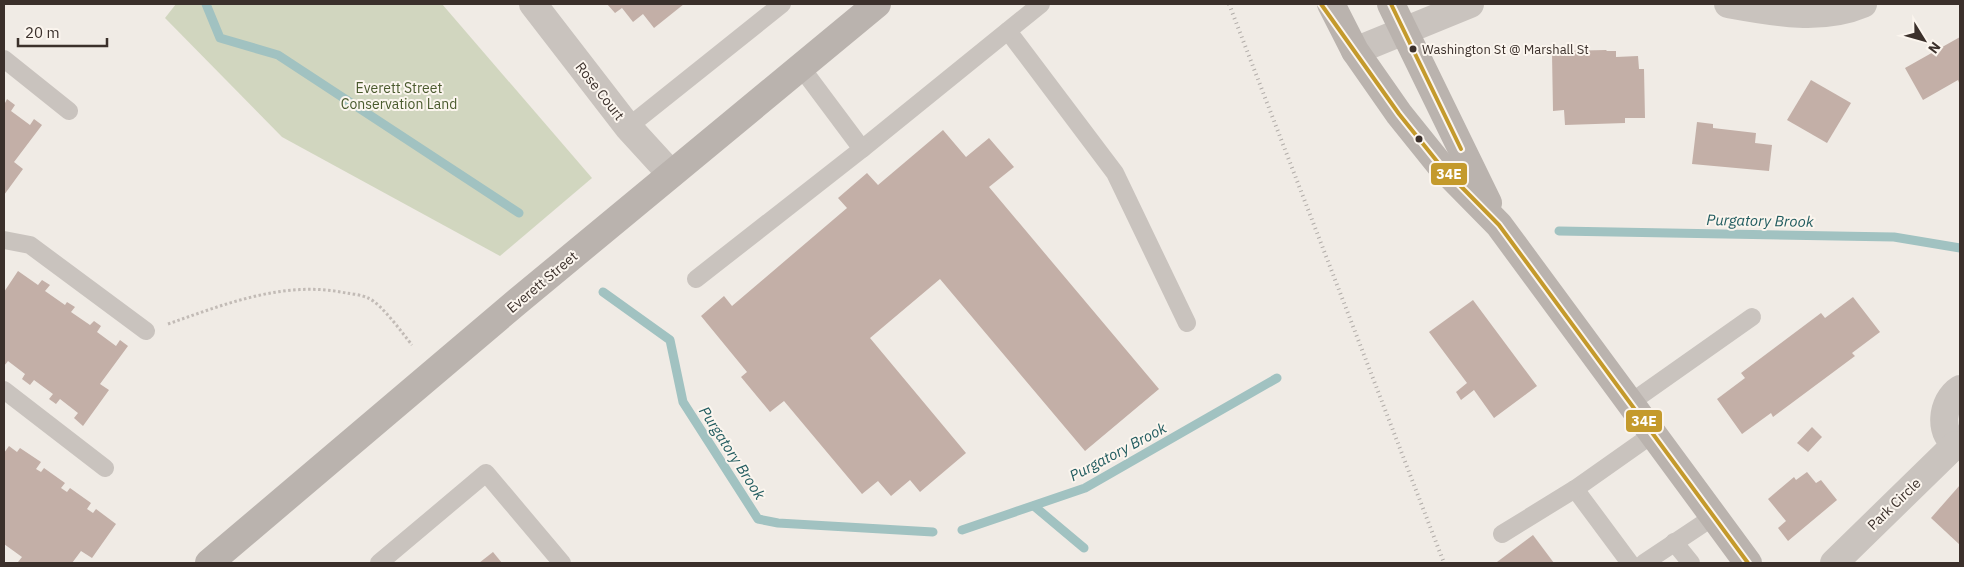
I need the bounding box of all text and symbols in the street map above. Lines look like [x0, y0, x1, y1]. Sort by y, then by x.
scale bar [18, 15, 106, 47]
north arrow [1899, 15, 1949, 65]
text: 20 m [25, 23, 60, 42]
text: N [1924, 38, 1945, 57]
place label: Washington St @ Marshall St [1422, 41, 1589, 58]
marker: Washington St @ Marshall St [1408, 44, 1418, 54]
street label: Rose Court [572, 58, 628, 124]
park label: Everett Street Conservation Land [341, 79, 457, 113]
unlabelled marker [1414, 134, 1424, 144]
line badge: 34E [1430, 162, 1468, 186]
text: 34E [1436, 165, 1462, 183]
water label: Purgatory Brook [1706, 210, 1814, 231]
street label: Everett Street [503, 247, 581, 317]
water label: Purgatory Brook [695, 403, 770, 503]
line badge: 34E [1625, 409, 1663, 433]
text: 34E [1631, 412, 1657, 430]
water label: Purgatory Brook [1066, 418, 1170, 485]
street label: Park Circle [1863, 474, 1925, 534]

